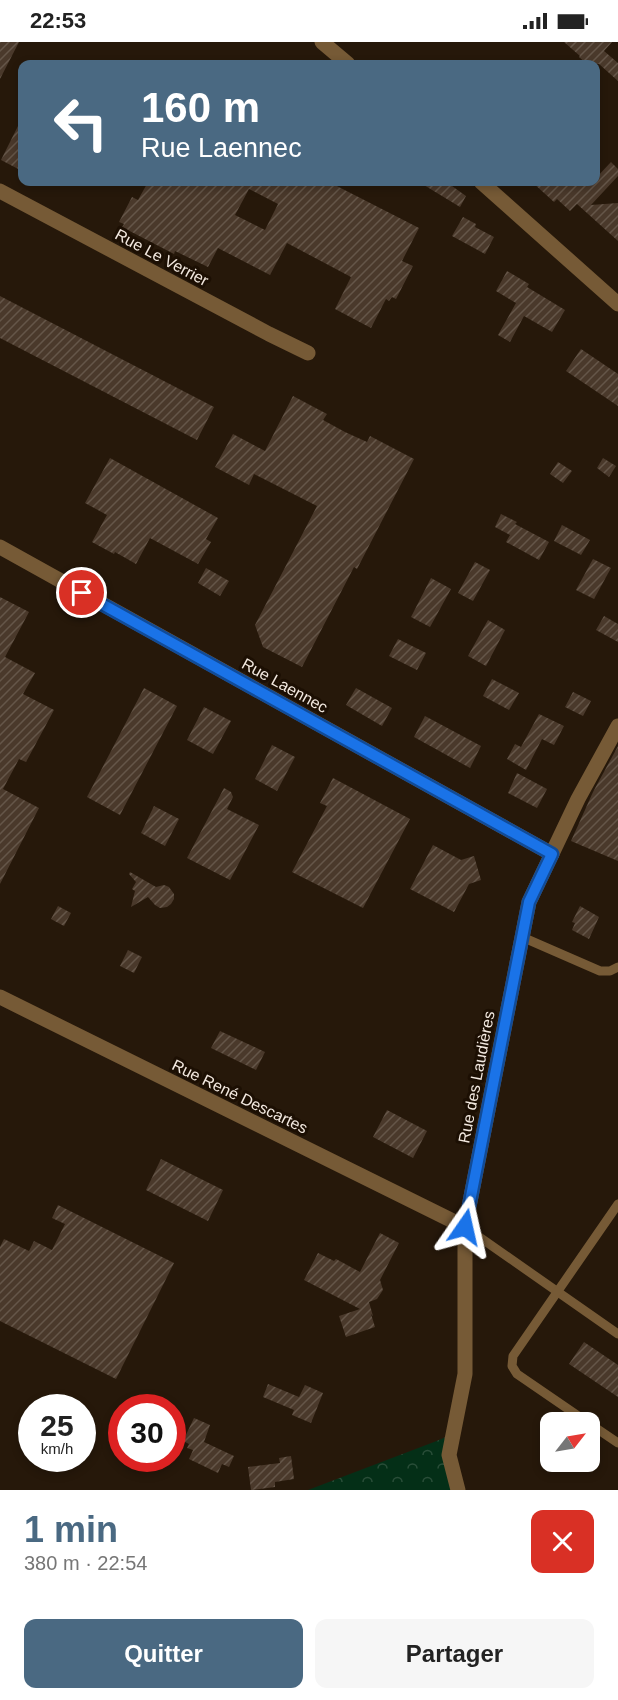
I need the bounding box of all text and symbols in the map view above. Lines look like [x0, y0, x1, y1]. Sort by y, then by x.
text: 22:53 [30, 8, 86, 33]
icon: left [42, 84, 120, 162]
text: 160 m [141, 84, 260, 131]
text: Rue Laennec [141, 133, 302, 163]
street label: Rue Le Verrier [112, 226, 212, 289]
pin [56, 567, 107, 618]
icon: arrive [65, 576, 98, 609]
street label: Rue Laennec [239, 655, 331, 716]
street label: Rue des Laudières [455, 1010, 498, 1145]
street label: Rue René Descartes [169, 1056, 310, 1137]
position arrow [433, 1195, 497, 1259]
speed limit sign: 30 [108, 1394, 186, 1472]
text: 25 [40, 1409, 74, 1442]
north arrow [540, 1412, 600, 1472]
map controls [540, 1412, 600, 1472]
text: km/h [41, 1440, 73, 1457]
text: 1 min [24, 1509, 118, 1550]
button: close [531, 1510, 594, 1573]
text: 380 m · 22:54 [24, 1552, 147, 1574]
button: Quitter [24, 1619, 303, 1688]
button: Partager [315, 1619, 594, 1688]

